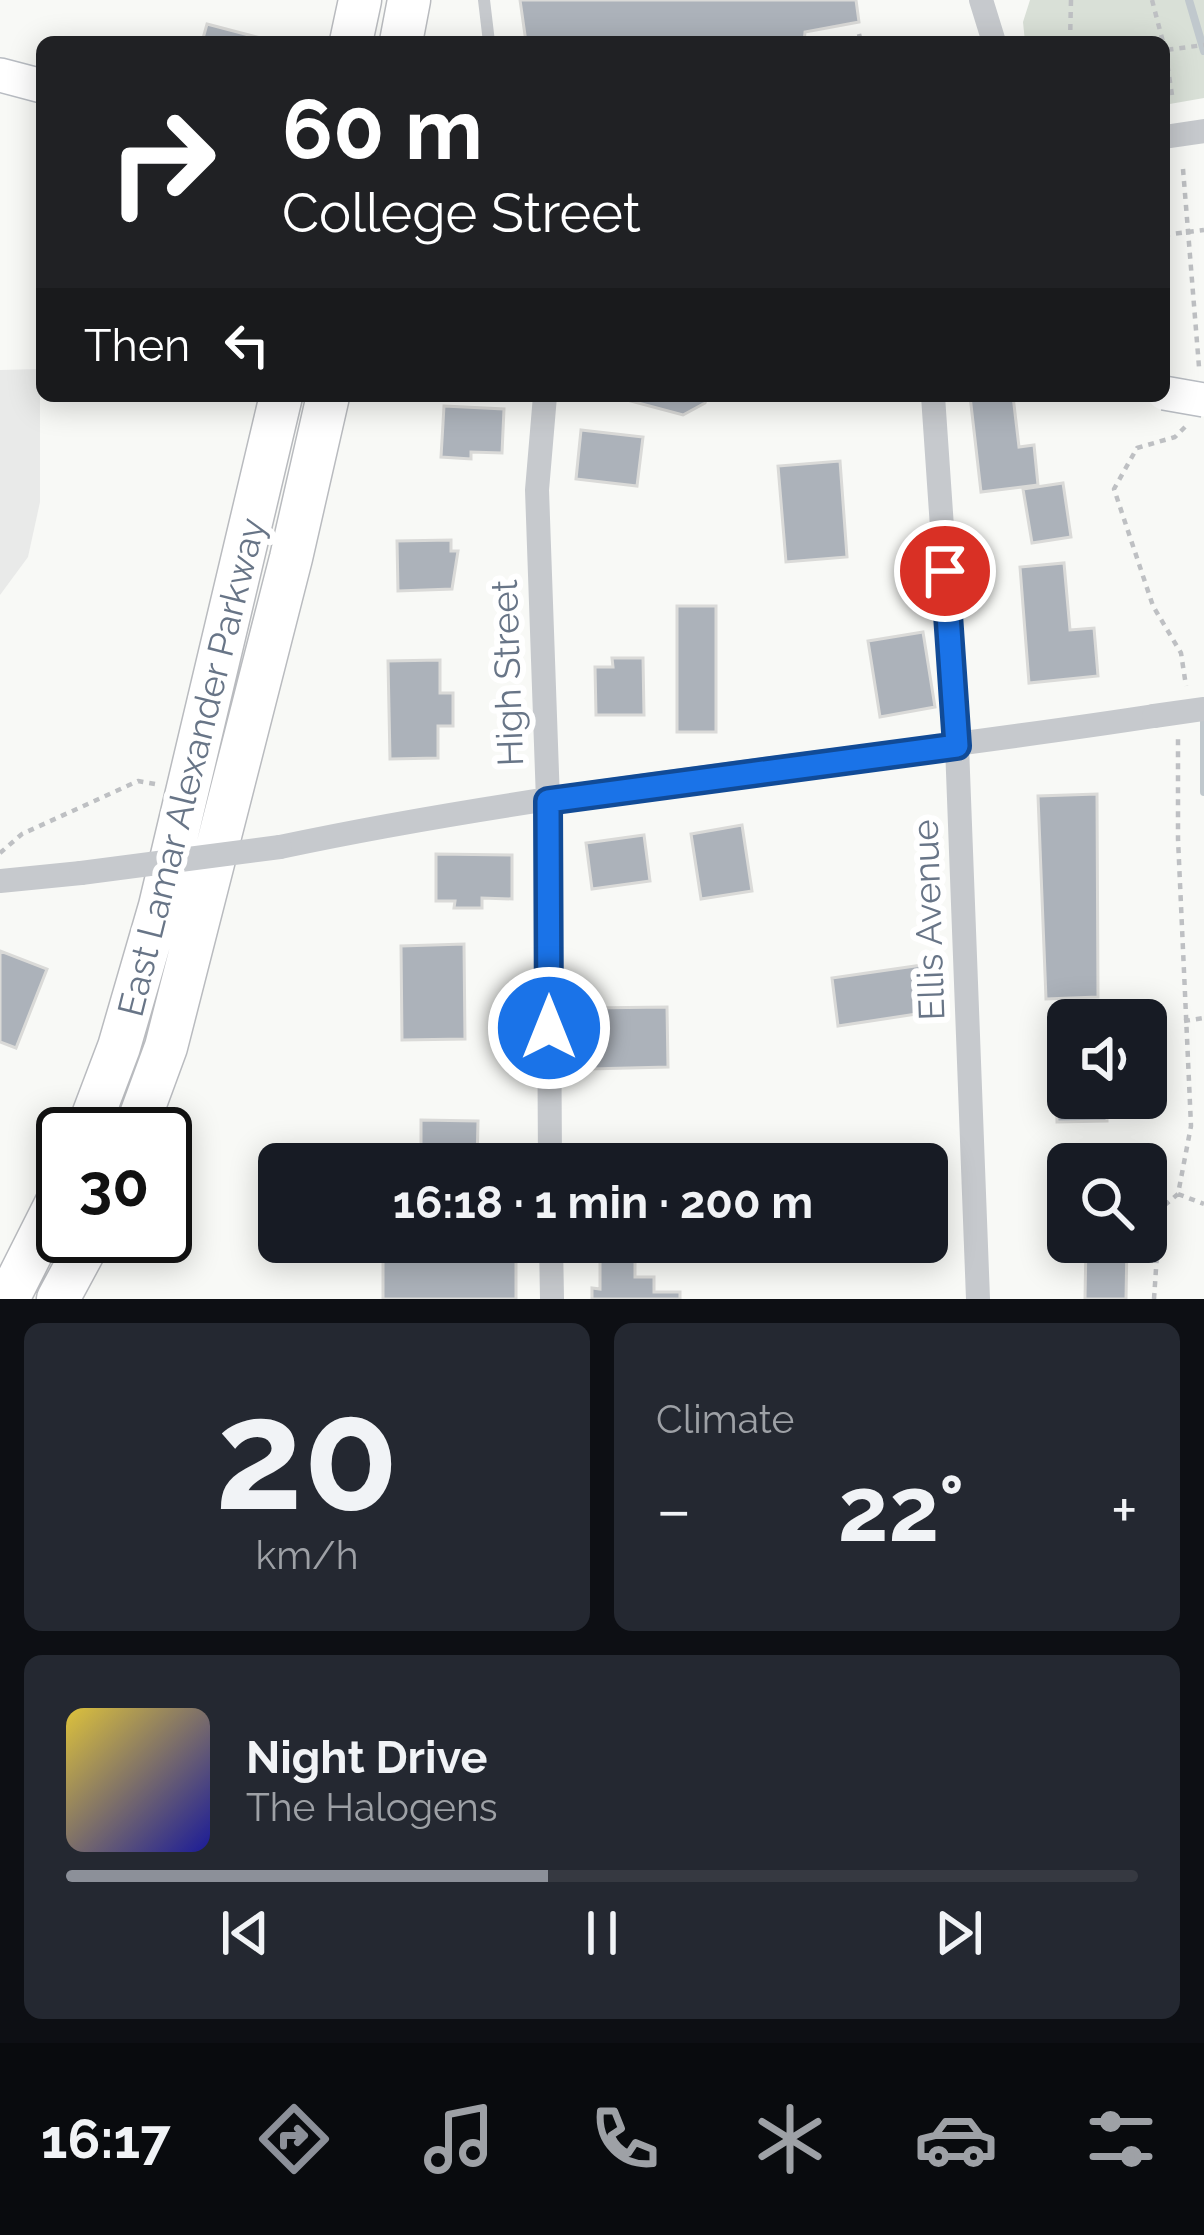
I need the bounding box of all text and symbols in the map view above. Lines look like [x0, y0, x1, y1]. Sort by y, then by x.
text: 60 m [282, 80, 483, 179]
icon: right [84, 84, 240, 240]
text: College Street [282, 181, 641, 245]
icon: left [214, 312, 280, 378]
text: Then [84, 319, 190, 372]
street label: East Lamar Alexander Parkway [109, 514, 273, 1020]
pin [894, 520, 996, 622]
icon: arrive [912, 538, 978, 604]
street label: High Street [483, 579, 531, 767]
street label: Ellis Avenue [904, 819, 952, 1021]
position arrow [486, 965, 612, 1091]
map controls [1047, 999, 1167, 1263]
button: sound [1047, 999, 1167, 1119]
speed limit sign: 30 [36, 1107, 192, 1263]
button: search [1047, 1143, 1167, 1263]
text: 16:18 · 1 min · 200 m [393, 1176, 813, 1229]
text: 20 [215, 1362, 399, 1546]
text: Climate [656, 1396, 794, 1442]
text: 22° [838, 1456, 964, 1562]
text: − [656, 1471, 692, 1548]
text: + [1111, 1471, 1138, 1548]
text: km/h [256, 1532, 358, 1578]
text: Night Drive [246, 1731, 487, 1784]
text: The Halogens [246, 1784, 498, 1830]
icon: previous [212, 1900, 278, 1966]
icon: pause [569, 1900, 635, 1966]
icon: next [926, 1900, 992, 1966]
icon: directions [252, 2097, 336, 2181]
icon: music [417, 2097, 501, 2181]
icon: phone [583, 2097, 667, 2181]
icon: climate [748, 2097, 832, 2181]
icon: car [914, 2097, 998, 2181]
icon: filters [1079, 2097, 1163, 2181]
text: 16:17 [41, 2107, 170, 2171]

